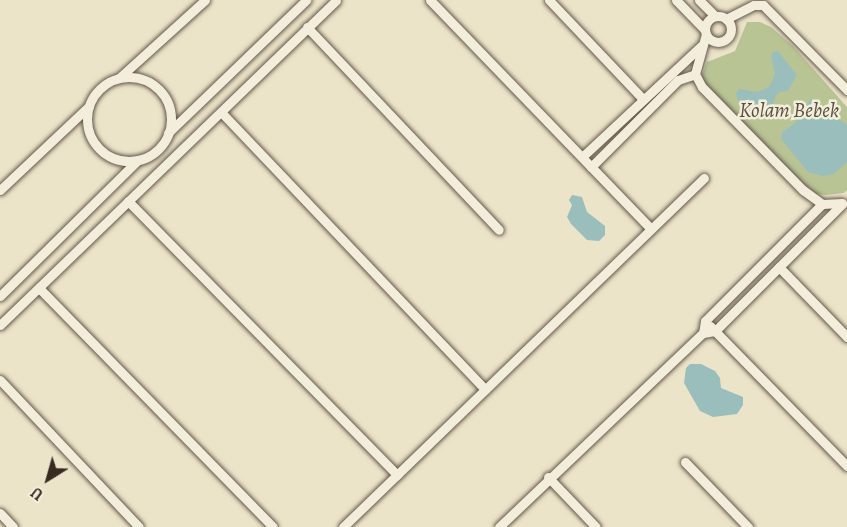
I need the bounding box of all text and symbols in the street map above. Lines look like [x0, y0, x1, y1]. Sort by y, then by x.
park label: Kolam Bebek [739, 97, 839, 123]
north arrow [18, 449, 78, 509]
text: U [26, 481, 48, 505]

